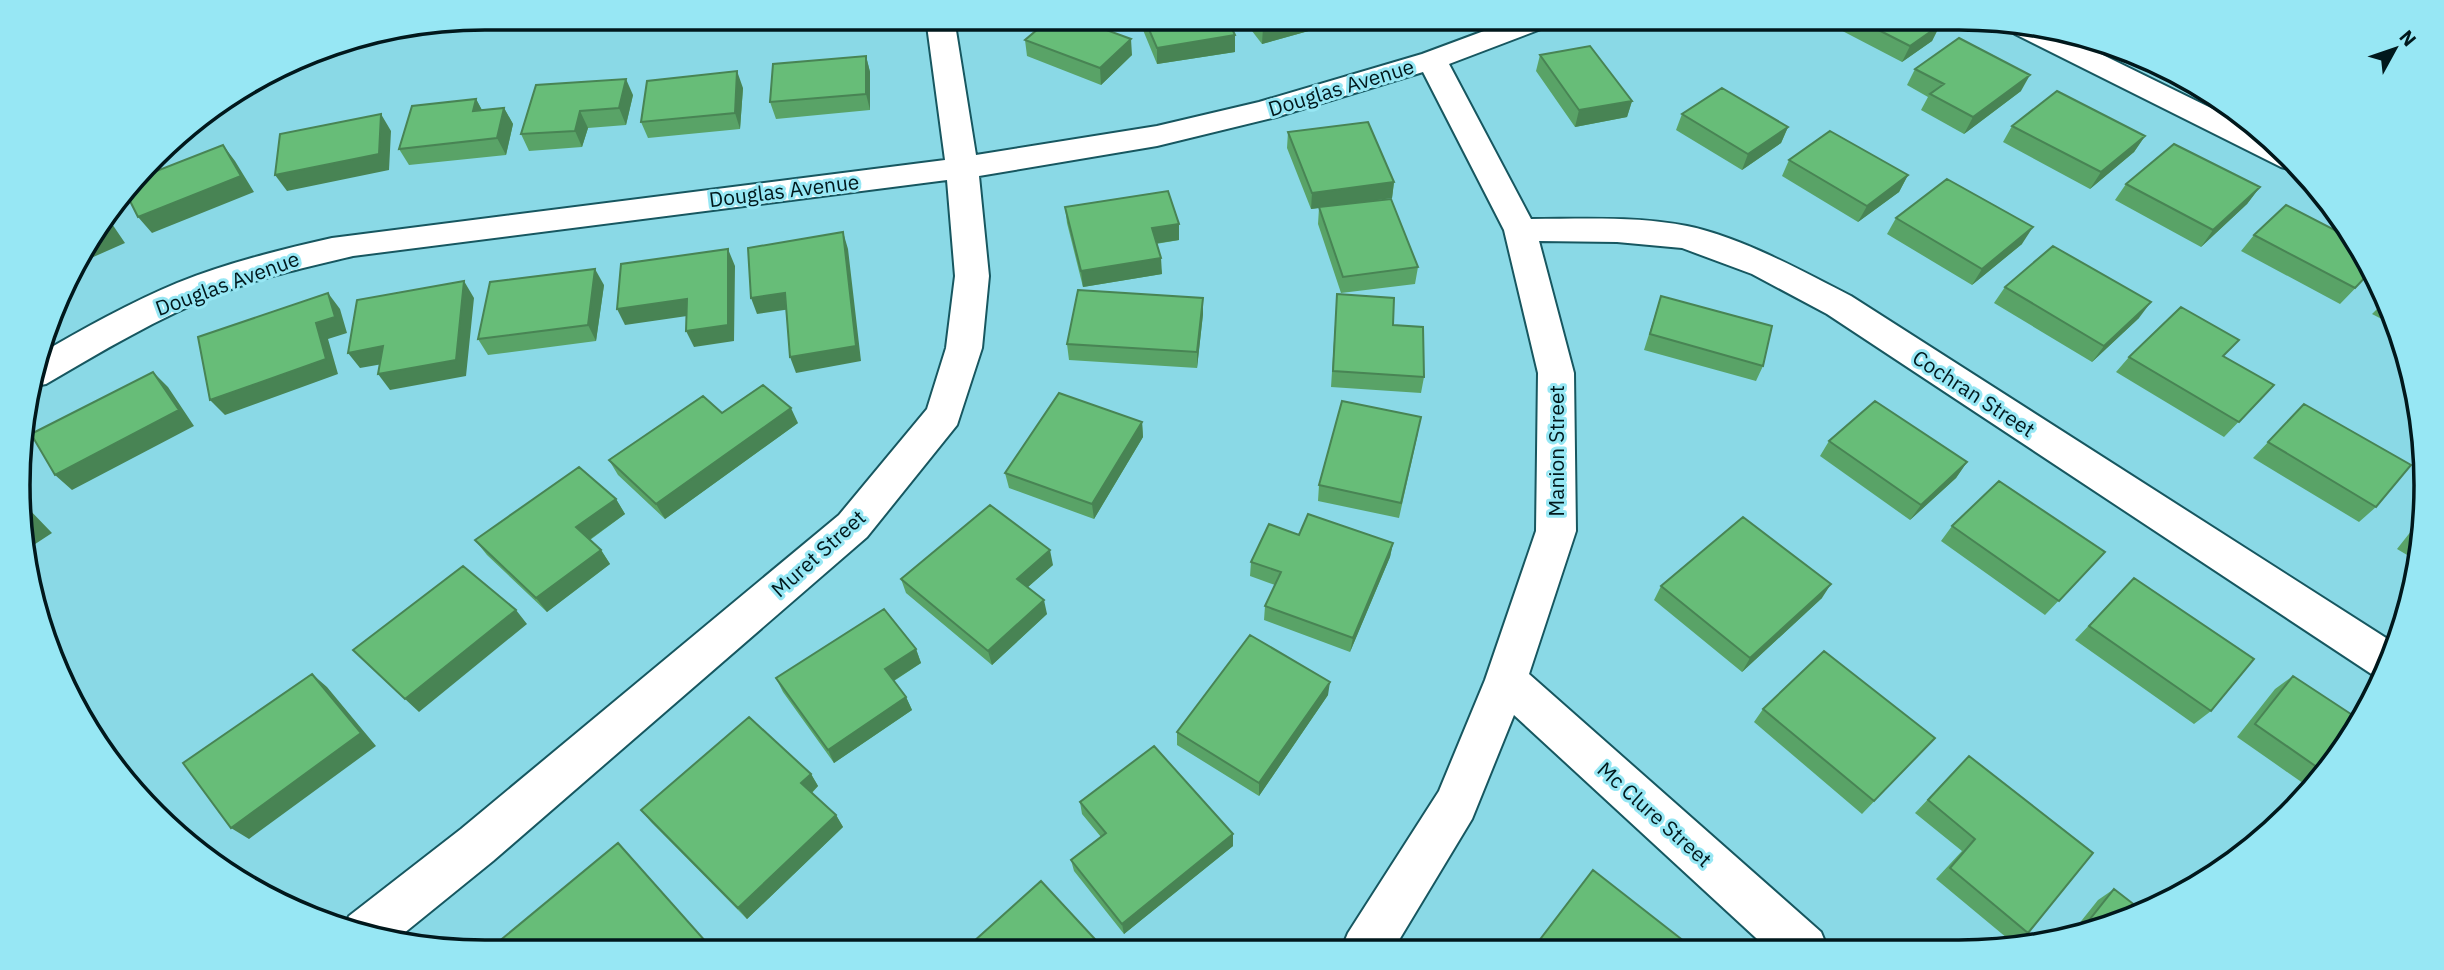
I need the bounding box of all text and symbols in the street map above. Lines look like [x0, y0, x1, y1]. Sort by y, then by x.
north arrow [2360, 14, 2430, 84]
text: N [2394, 25, 2422, 51]
street label: Douglas Avenue [1265, 52, 1417, 122]
street label: Douglas Avenue [707, 167, 861, 213]
street label: Douglas Avenue [151, 244, 303, 322]
street label: Cochran Street [1907, 343, 2041, 443]
street label: Manion Street [1542, 385, 1570, 517]
street label: Muret Street [765, 503, 871, 603]
street label: Mc Clure Street [1592, 755, 1718, 873]

